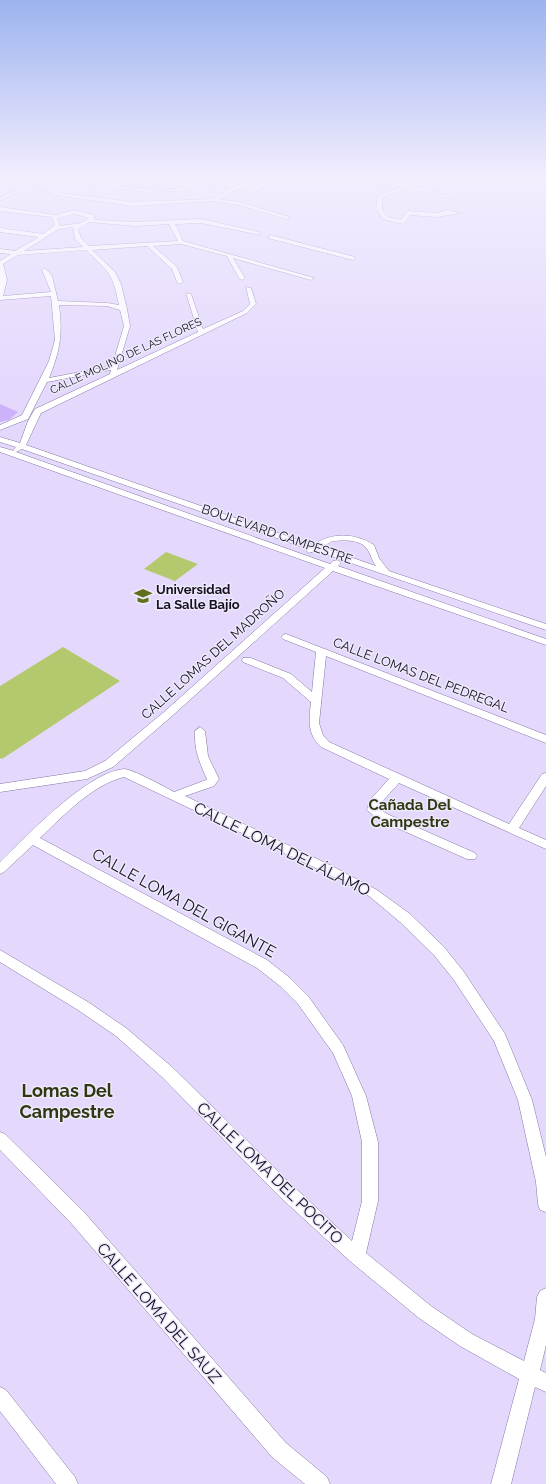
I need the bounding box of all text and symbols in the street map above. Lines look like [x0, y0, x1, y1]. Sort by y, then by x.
street label: CALLE MOLINO DE LAS FLORES [48, 315, 204, 397]
street label: BOULEVARD CAMPESTRE [199, 501, 355, 567]
place label: Universidad La Salle Bajío [156, 582, 240, 612]
school or university icon: Universidad La Salle Bajío [133, 586, 153, 606]
street label: CALLE LOMAS DEL MADROÑO [138, 586, 288, 722]
street label: CALLE LOMAS DEL PEDREGAL [331, 634, 511, 716]
district label: Cañada Del Campestre [369, 796, 452, 831]
street label: CALLE LOMA DEL ÁLAMO [191, 797, 374, 900]
street label: CALLE LOMA DEL GIGANTE [89, 844, 279, 962]
district label: Lomas Del Campestre [19, 1080, 115, 1122]
street label: CALLE LOMA DEL POCITO [193, 1098, 347, 1248]
street label: CALLE LOMA DEL SAUZ [93, 1239, 225, 1387]

